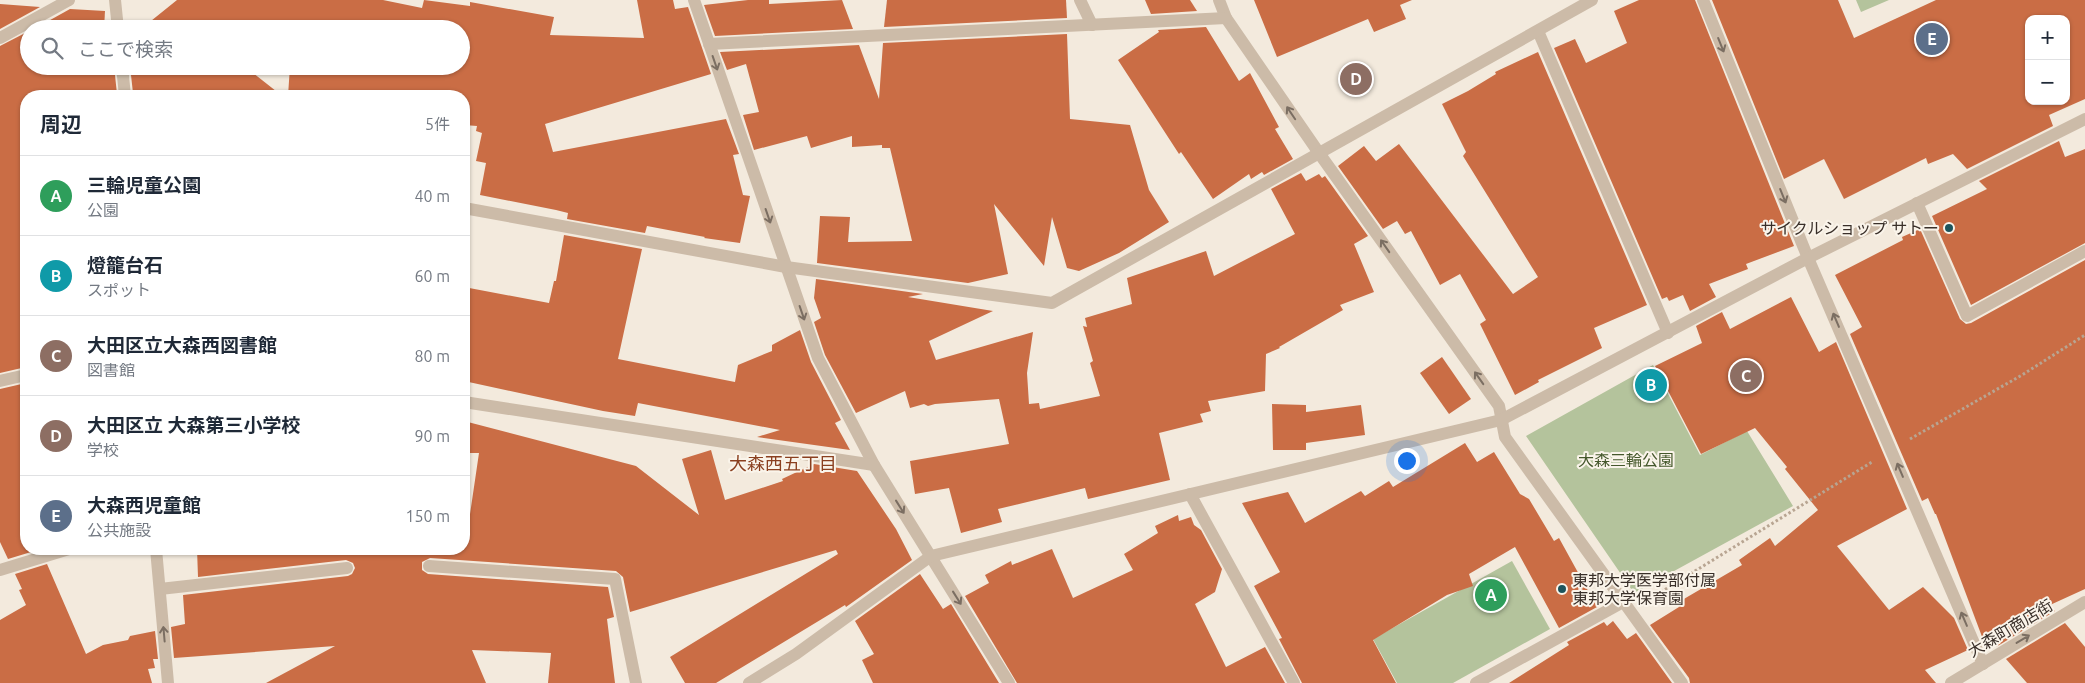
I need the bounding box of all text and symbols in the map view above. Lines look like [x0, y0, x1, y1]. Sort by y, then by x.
map controls [2025, 15, 2070, 105]
button: + [2025, 15, 2070, 60]
search box [20, 20, 470, 75]
pin: E [1916, 20, 1948, 58]
icon: search [38, 34, 66, 62]
one-way arrow [1717, 37, 1727, 52]
text: ここで検索 [78, 38, 173, 60]
one-way arrow [711, 54, 720, 70]
pin: D [1340, 60, 1372, 98]
button: − [2025, 60, 2070, 105]
one-way arrow [1286, 106, 1296, 120]
text: 周辺 [40, 112, 82, 136]
text: 5件 [425, 115, 450, 133]
text: 三輪児童公園 [87, 174, 201, 196]
text: A [50, 187, 62, 205]
text: 40 m [414, 187, 450, 205]
one-way arrow [1779, 188, 1788, 203]
text: 公園 [87, 201, 119, 219]
one-way arrow [764, 208, 773, 224]
place label: サイクルショップ サトー [1760, 219, 1939, 237]
marker: サイクルショップ サトー [1943, 222, 1955, 234]
one-way arrow [1380, 239, 1390, 253]
text: 燈籠台石 [87, 254, 163, 276]
text: B [51, 267, 61, 285]
text: 60 m [414, 267, 450, 285]
text: スポット [87, 281, 151, 299]
one-way arrow [798, 304, 807, 320]
one-way arrow [1830, 313, 1840, 328]
text: 大田区立大森西図書館 [87, 334, 277, 356]
text: C [51, 347, 61, 365]
text: 80 m [414, 347, 450, 365]
pin: C [1730, 357, 1762, 395]
text: 図書館 [87, 361, 135, 379]
pin: B [1635, 366, 1667, 404]
one-way arrow [1474, 371, 1484, 385]
text: 大田区立 大森第三小学校 [87, 414, 301, 436]
text: D [50, 427, 62, 445]
text: 90 m [414, 427, 450, 445]
text: 学校 [87, 441, 119, 459]
your location [1394, 448, 1420, 474]
park label: 大森三輪公園 [1578, 451, 1674, 469]
district label: 大森西五丁目 [729, 453, 837, 473]
one-way arrow [1894, 463, 1904, 478]
text: 大森西児童館 [87, 494, 201, 516]
one-way arrow [895, 499, 905, 513]
text: E [51, 507, 61, 525]
text: 150 m [405, 507, 450, 525]
text: 公共施設 [87, 521, 151, 539]
place label: 東邦大学医学部付属 東邦大学保育園 [1572, 571, 1716, 607]
pin: A [1475, 576, 1507, 614]
marker: 東邦大学医学部付属 東邦大学保育園 [1556, 583, 1568, 595]
one-way arrow [952, 590, 962, 604]
street label: 大森町商店街 [1964, 596, 2056, 660]
one-way arrow [1958, 612, 1968, 627]
one-way arrow [159, 627, 168, 643]
one-way arrow [2015, 634, 2029, 644]

